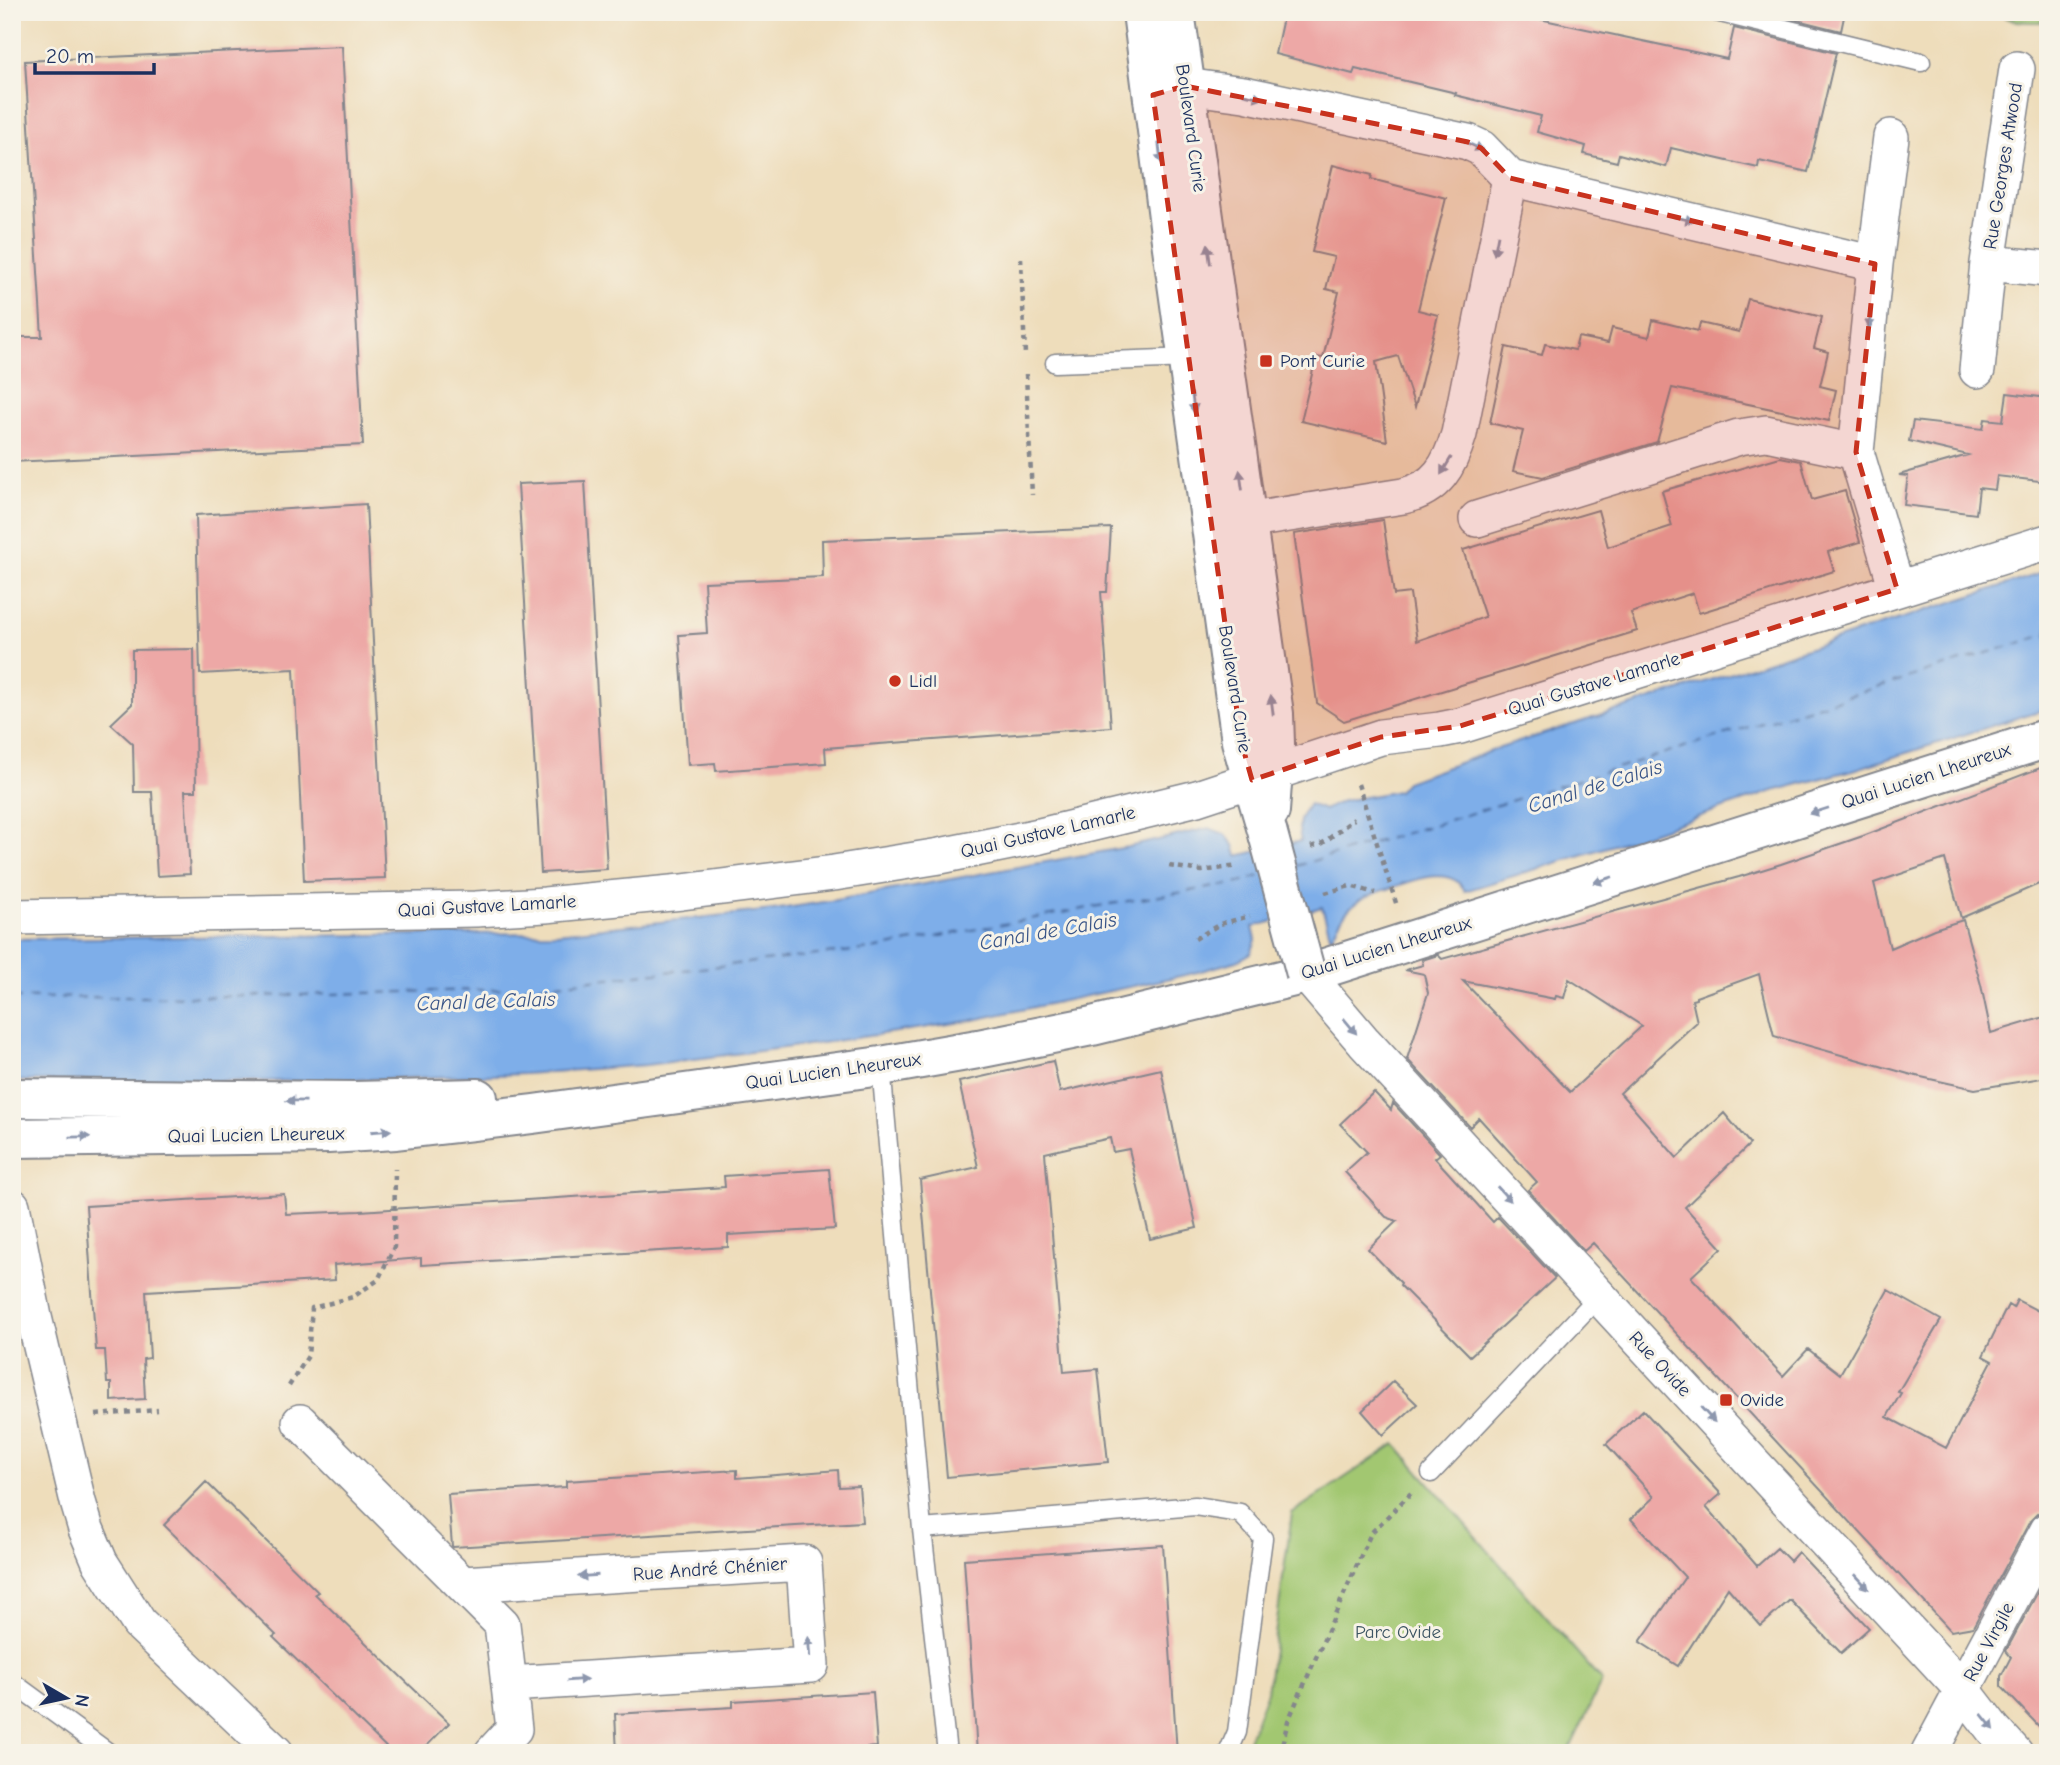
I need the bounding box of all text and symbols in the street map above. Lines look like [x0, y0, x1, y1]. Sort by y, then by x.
scale bar [35, 32, 154, 76]
text: 20 m [46, 44, 94, 68]
street label: Boulevard Curie [1171, 63, 1211, 193]
street label: Rue Georges Atwood [1979, 81, 2027, 251]
one-way arrow [1242, 91, 1264, 102]
one-way arrow [1464, 140, 1484, 152]
one-way arrow [1154, 142, 1165, 164]
one-way arrow [1673, 214, 1695, 225]
one-way arrow [1491, 234, 1502, 256]
one-way arrow [1204, 243, 1215, 265]
one-way arrow [1864, 308, 1875, 330]
place label: Pont Curie [1280, 350, 1365, 372]
marker: Pont Curie [1258, 353, 1274, 369]
one-way arrow [1187, 392, 1198, 414]
one-way arrow [1439, 456, 1452, 475]
one-way arrow [1235, 469, 1246, 491]
street label: Boulevard Curie [1214, 624, 1256, 754]
street label: Quai Gustave Lamarle [1505, 647, 1683, 721]
place label: Lidl [909, 670, 937, 692]
marker: Lidl [887, 673, 903, 689]
one-way arrow [1267, 694, 1278, 716]
street label: Quai Lucien Lheureux [1839, 738, 2014, 814]
water label: Canal de Calais [1525, 754, 1665, 818]
street label: Quai Gustave Lamarle [958, 801, 1138, 863]
one-way arrow [1809, 806, 1830, 816]
one-way arrow [1592, 875, 1613, 886]
street label: Quai Gustave Lamarle [397, 890, 577, 922]
water label: Canal de Calais [978, 907, 1119, 955]
street label: Quai Lucien Lheureux [1298, 911, 1475, 984]
water label: Canal de Calais [416, 987, 556, 1015]
one-way arrow [1343, 1016, 1358, 1034]
street label: Quai Lucien Lheureux [744, 1048, 923, 1094]
one-way arrow [285, 1095, 307, 1106]
street label: Quai Lucien Lheureux [167, 1122, 346, 1148]
one-way arrow [371, 1125, 393, 1136]
one-way arrow [70, 1132, 92, 1143]
one-way arrow [1495, 1185, 1511, 1202]
street label: Rue Ovide [1624, 1327, 1696, 1401]
place label: Ovide [1740, 1389, 1784, 1411]
marker: Ovide [1718, 1392, 1734, 1408]
one-way arrow [1699, 1406, 1715, 1423]
street label: Rue André Chénier [632, 1553, 788, 1585]
one-way arrow [577, 1571, 599, 1582]
one-way arrow [1854, 1573, 1870, 1590]
street label: Rue Virgile [1959, 1599, 2019, 1685]
park label: Parc Ovide [1355, 1621, 1441, 1643]
one-way arrow [804, 1636, 815, 1658]
north arrow [32, 1664, 102, 1734]
one-way arrow [566, 1674, 588, 1685]
text: N [70, 1693, 94, 1708]
one-way arrow [1980, 1713, 1995, 1731]

